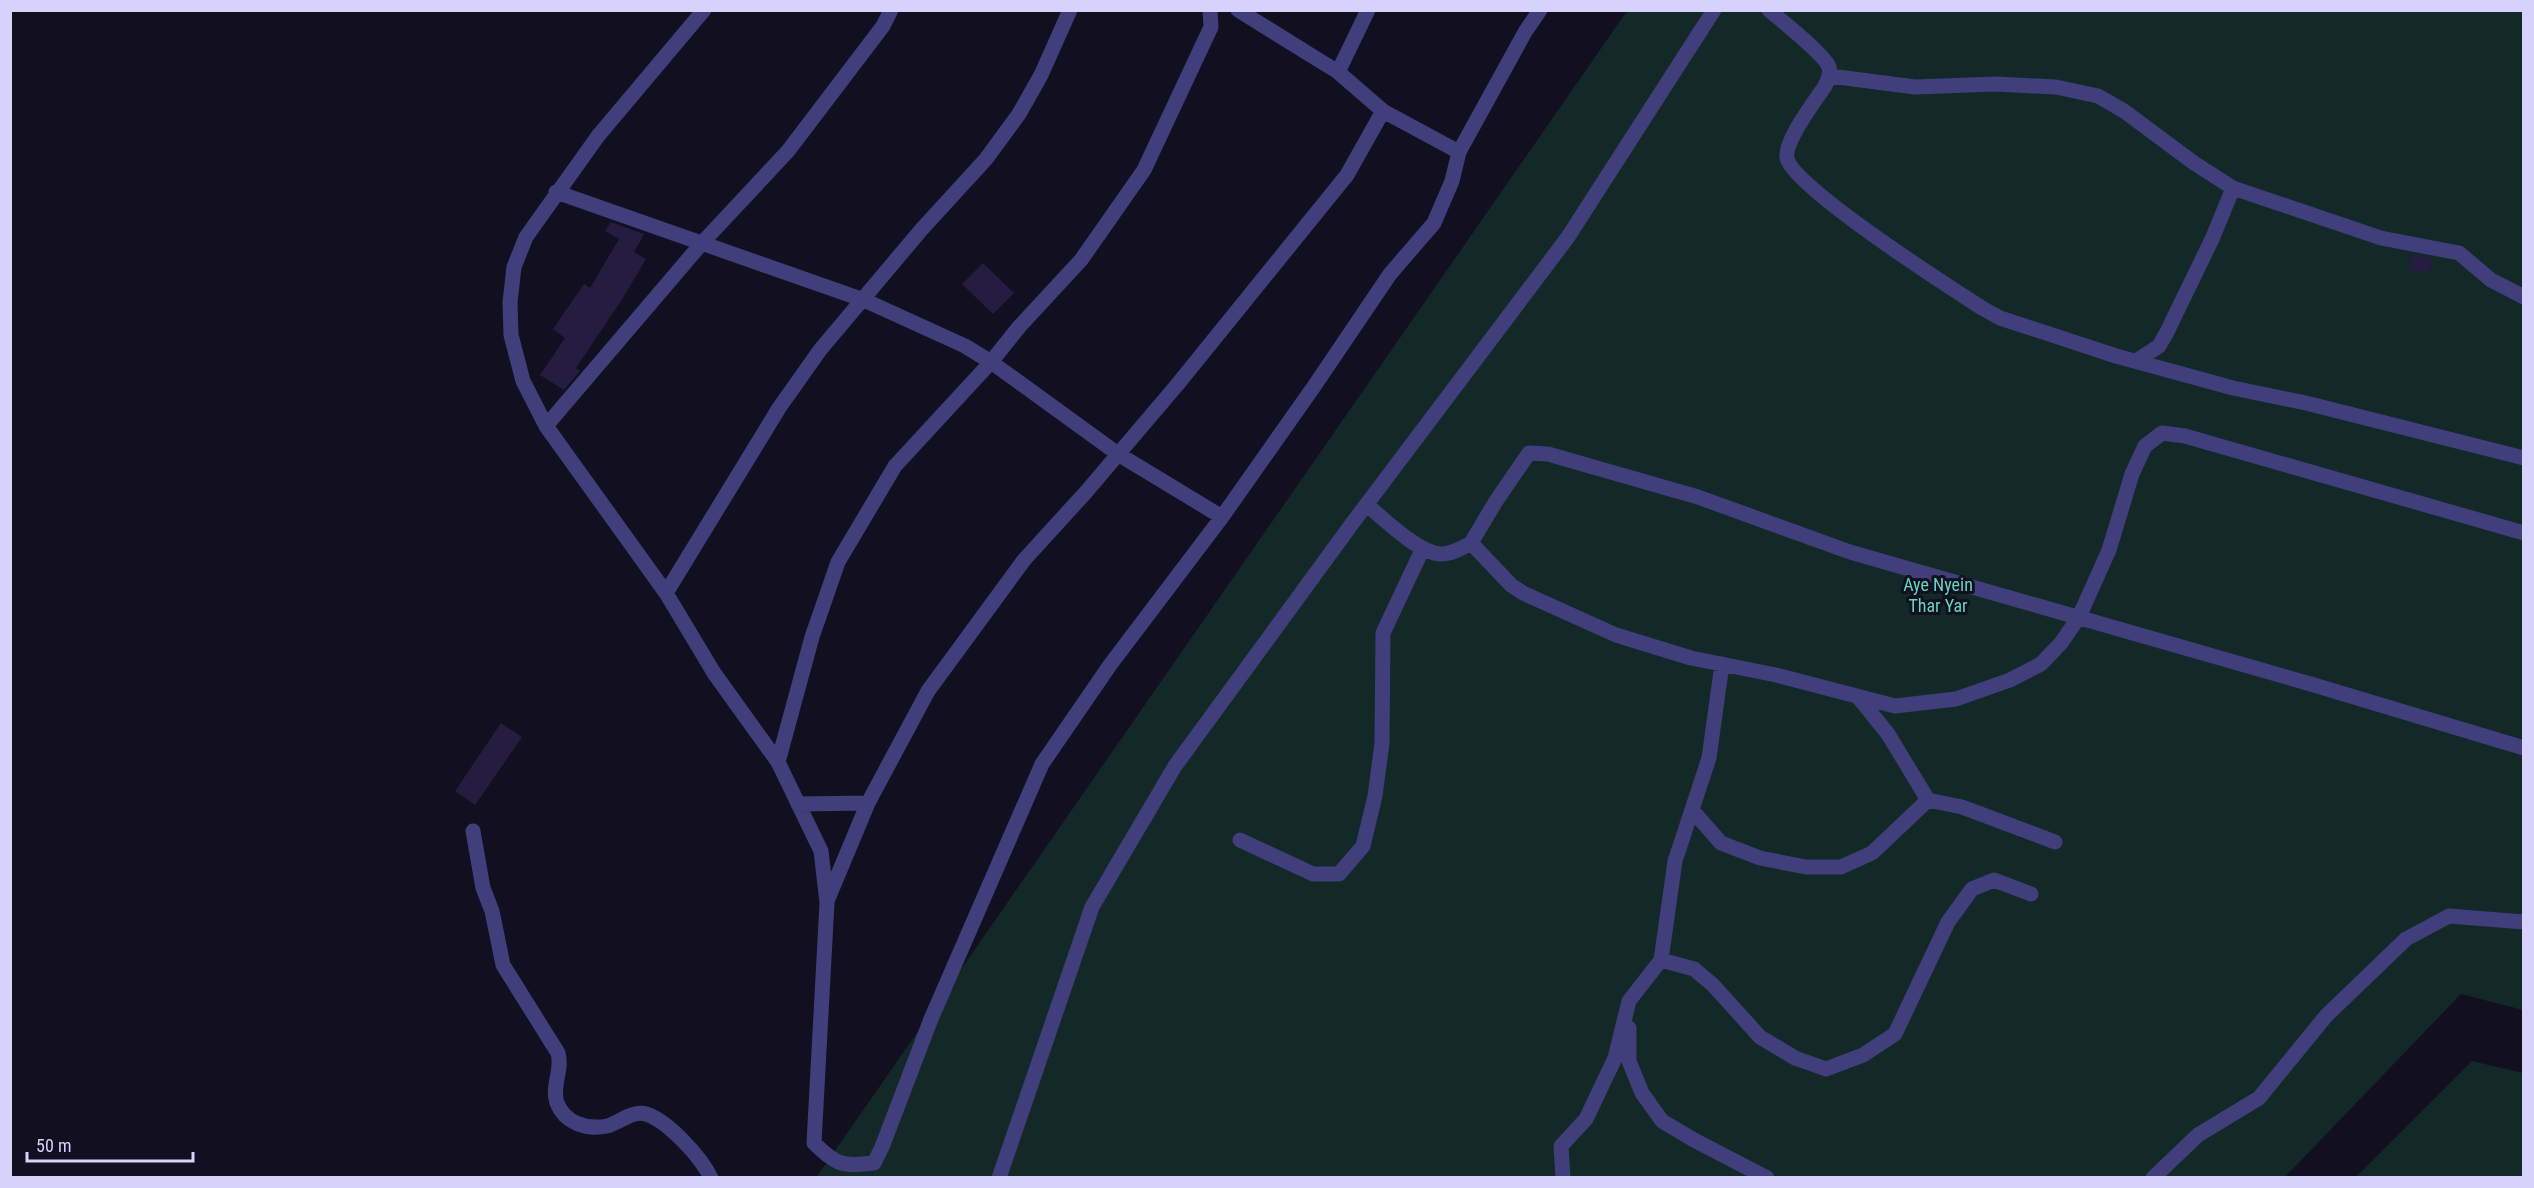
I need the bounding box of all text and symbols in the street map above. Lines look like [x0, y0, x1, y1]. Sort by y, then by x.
park label: Aye Nyein Thar Yar [1903, 574, 1973, 616]
scale bar [27, 1125, 194, 1163]
text: 50 m [36, 1135, 71, 1156]

